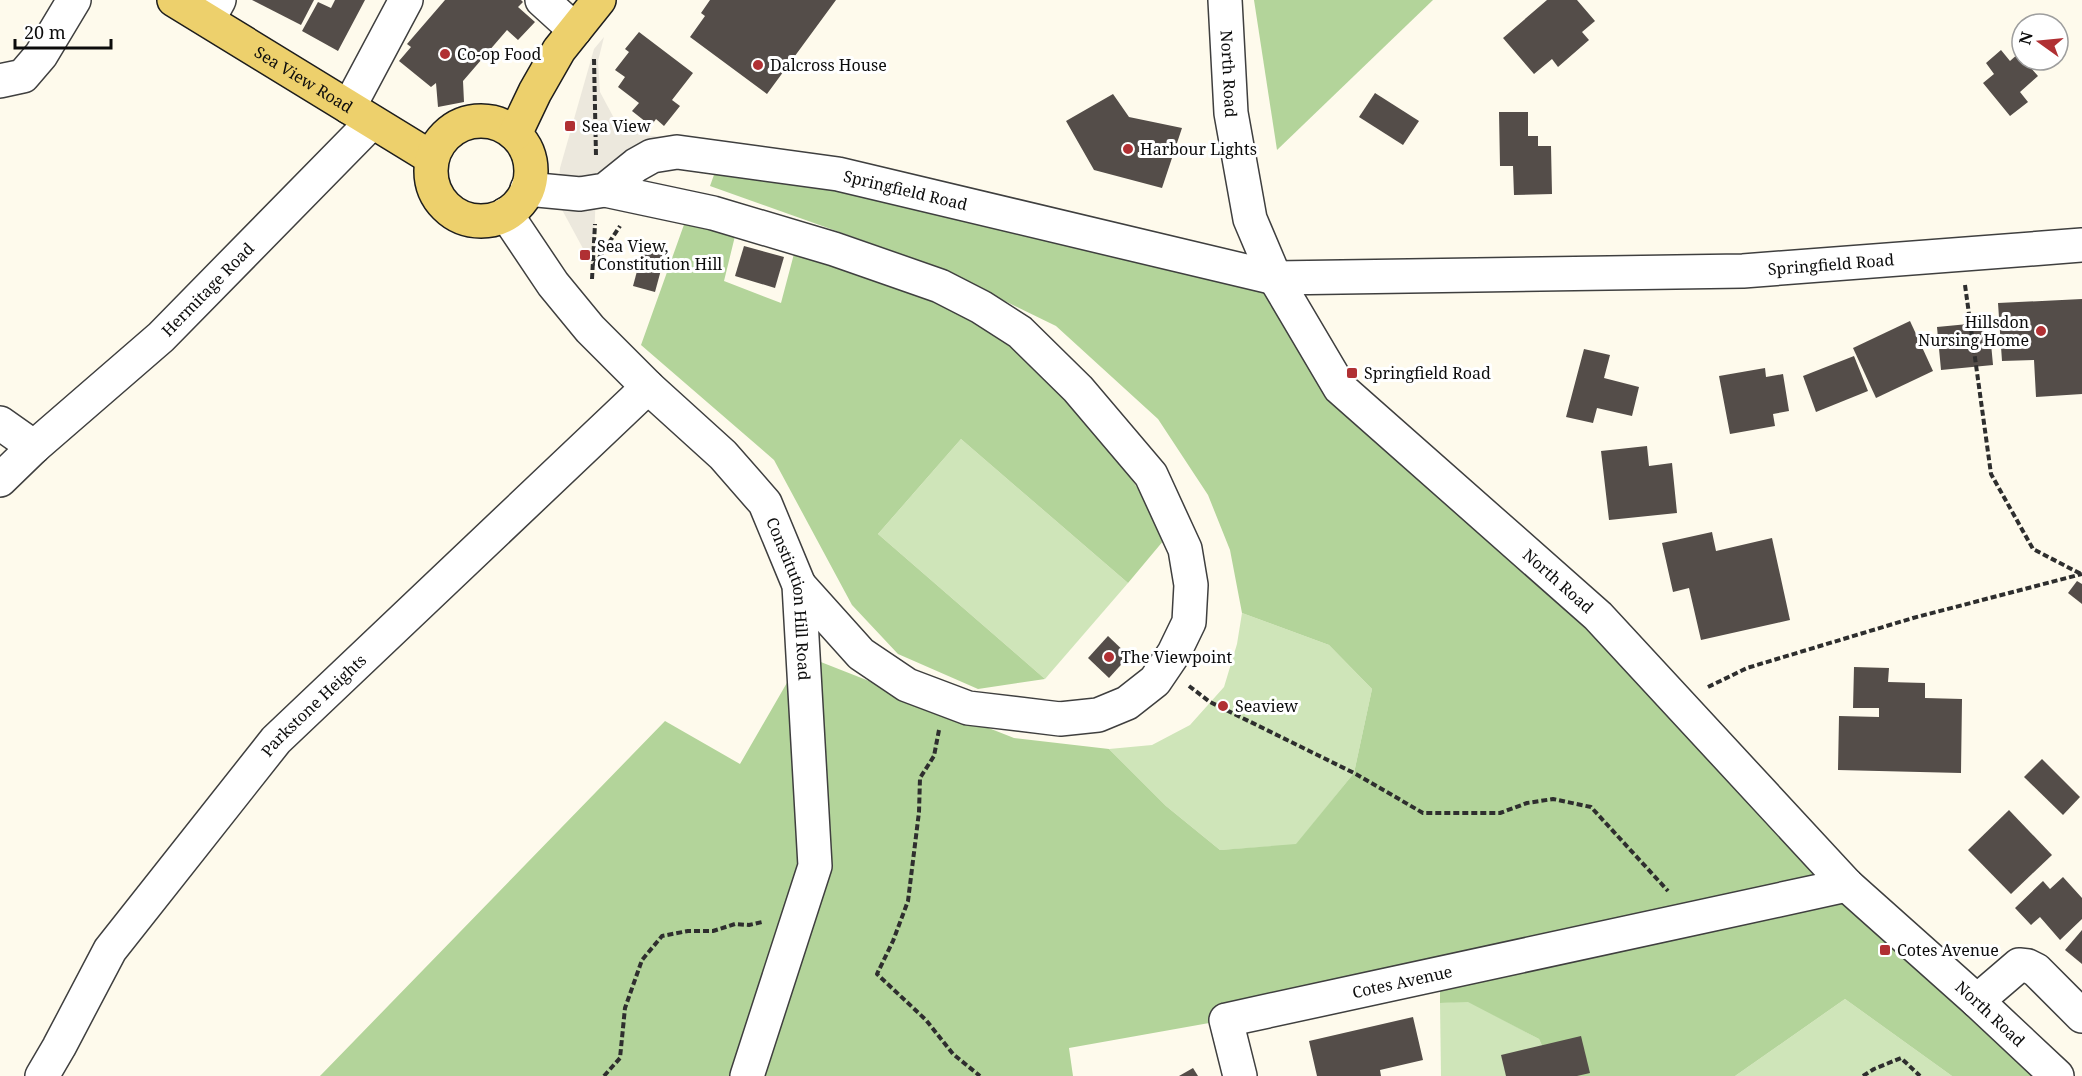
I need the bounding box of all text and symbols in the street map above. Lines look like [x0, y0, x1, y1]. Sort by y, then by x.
scale bar [15, 12, 111, 50]
north arrow [2010, 12, 2070, 72]
text: 20 m [24, 20, 66, 44]
text: N [2013, 29, 2038, 47]
street label: North Road [1216, 30, 1242, 118]
street label: Sea View Road [250, 41, 357, 118]
place label: Co-op Food [457, 43, 541, 65]
marker: Co-op Food [438, 47, 452, 61]
place label: Dalcross House [770, 54, 887, 76]
marker: Dalcross House [751, 58, 765, 72]
place label: Sea View [582, 115, 651, 137]
marker: Sea View [563, 119, 577, 133]
place label: Harbour Lights [1140, 138, 1257, 160]
marker: Harbour Lights [1121, 142, 1135, 156]
street label: Springfield Road [841, 165, 970, 216]
place label: Sea View, Constitution Hill [597, 235, 722, 275]
street label: Hermitage Road [156, 238, 259, 341]
marker: Sea View, Constitution Hill [578, 248, 592, 262]
street label: Springfield Road [1767, 248, 1895, 280]
place label: Hillsdon Nursing Home [1918, 311, 2029, 351]
marker: Hillsdon Nursing Home [2034, 324, 2048, 338]
place label: Springfield Road [1364, 362, 1491, 384]
marker: Springfield Road [1345, 366, 1359, 380]
street label: Constitution Hill Road [761, 514, 815, 681]
street label: North Road [1518, 544, 1599, 618]
place label: The Viewpoint [1121, 646, 1232, 668]
street label: Parkstone Heights [256, 649, 371, 761]
marker: The Viewpoint [1102, 650, 1116, 664]
place label: Seaview [1235, 695, 1298, 717]
marker: Seaview [1216, 699, 1230, 713]
place label: Cotes Avenue [1897, 939, 1999, 961]
marker: Cotes Avenue [1878, 943, 1892, 957]
street label: Cotes Avenue [1350, 960, 1454, 1003]
street label: North Road [1951, 976, 2030, 1052]

